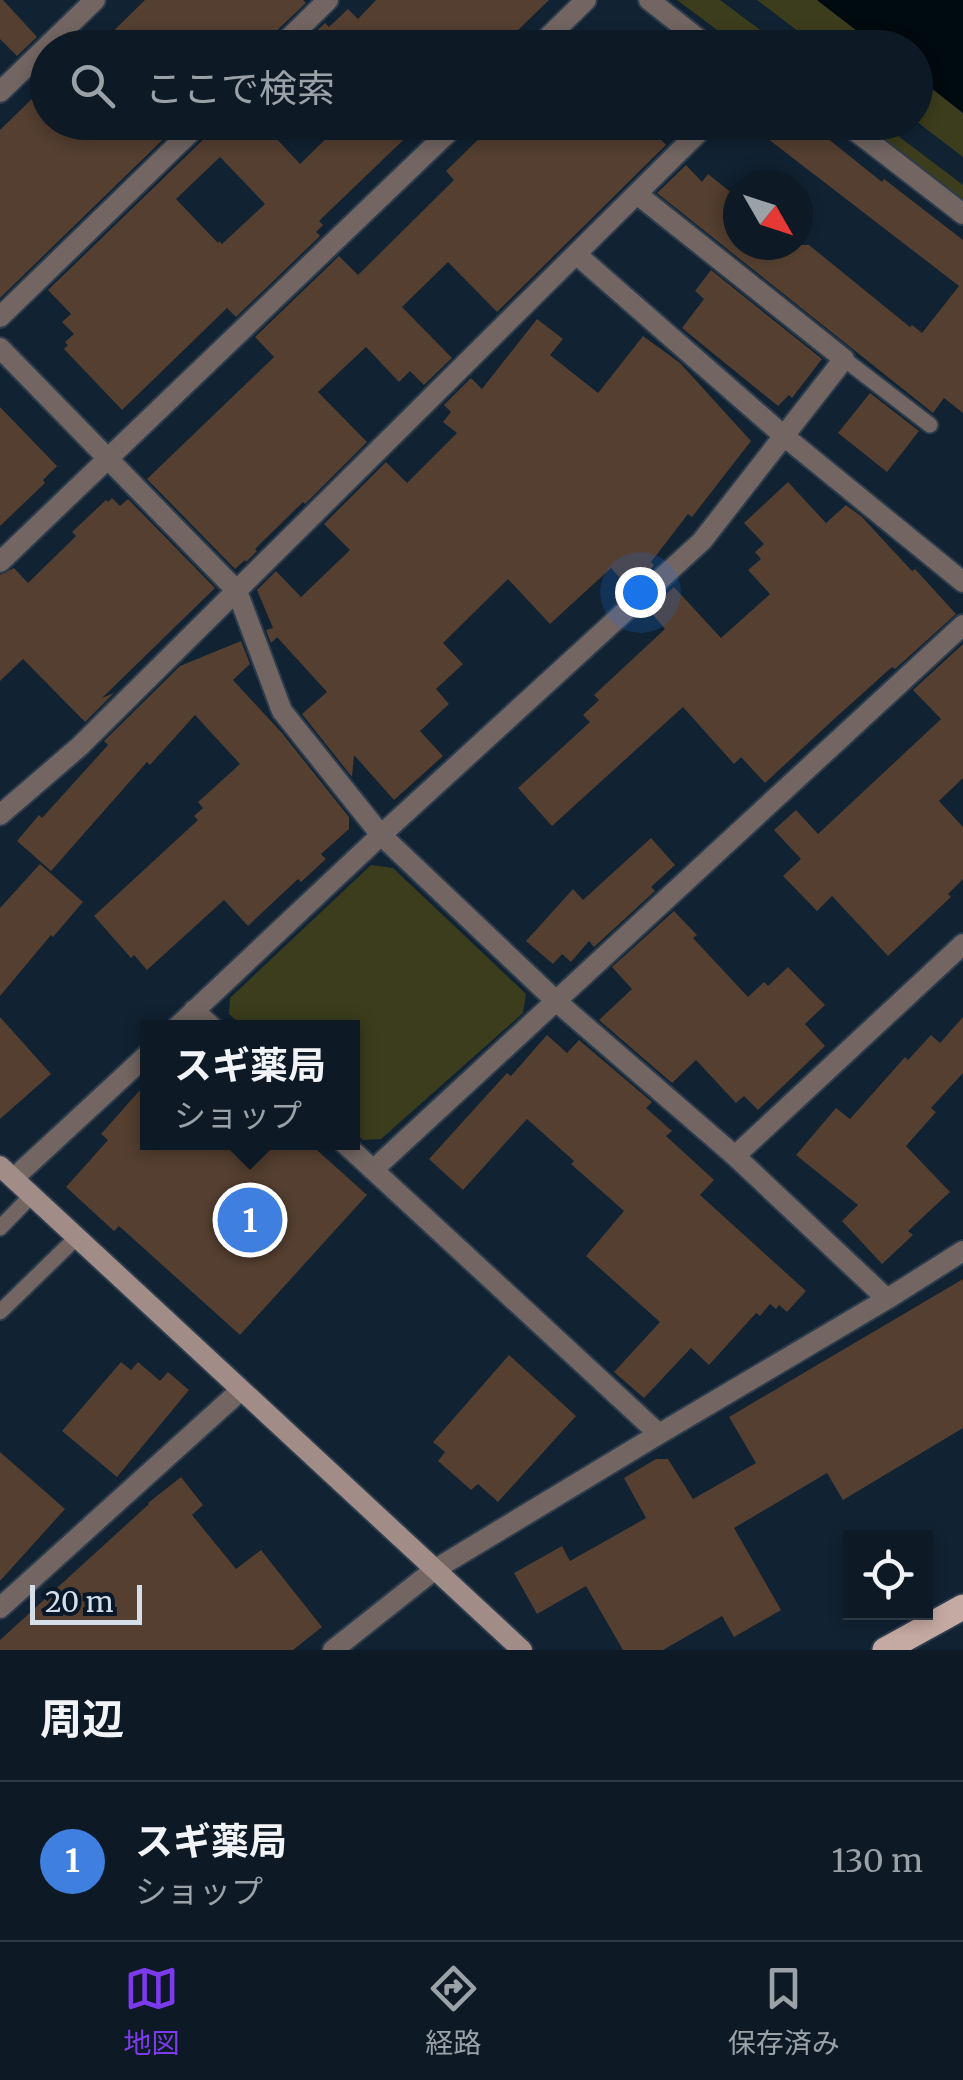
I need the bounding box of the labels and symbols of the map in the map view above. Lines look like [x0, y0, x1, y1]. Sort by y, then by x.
north arrow [723, 170, 813, 260]
your location [615, 567, 666, 618]
pin: 1 [218, 1182, 282, 1258]
scale bar [30, 1580, 142, 1624]

